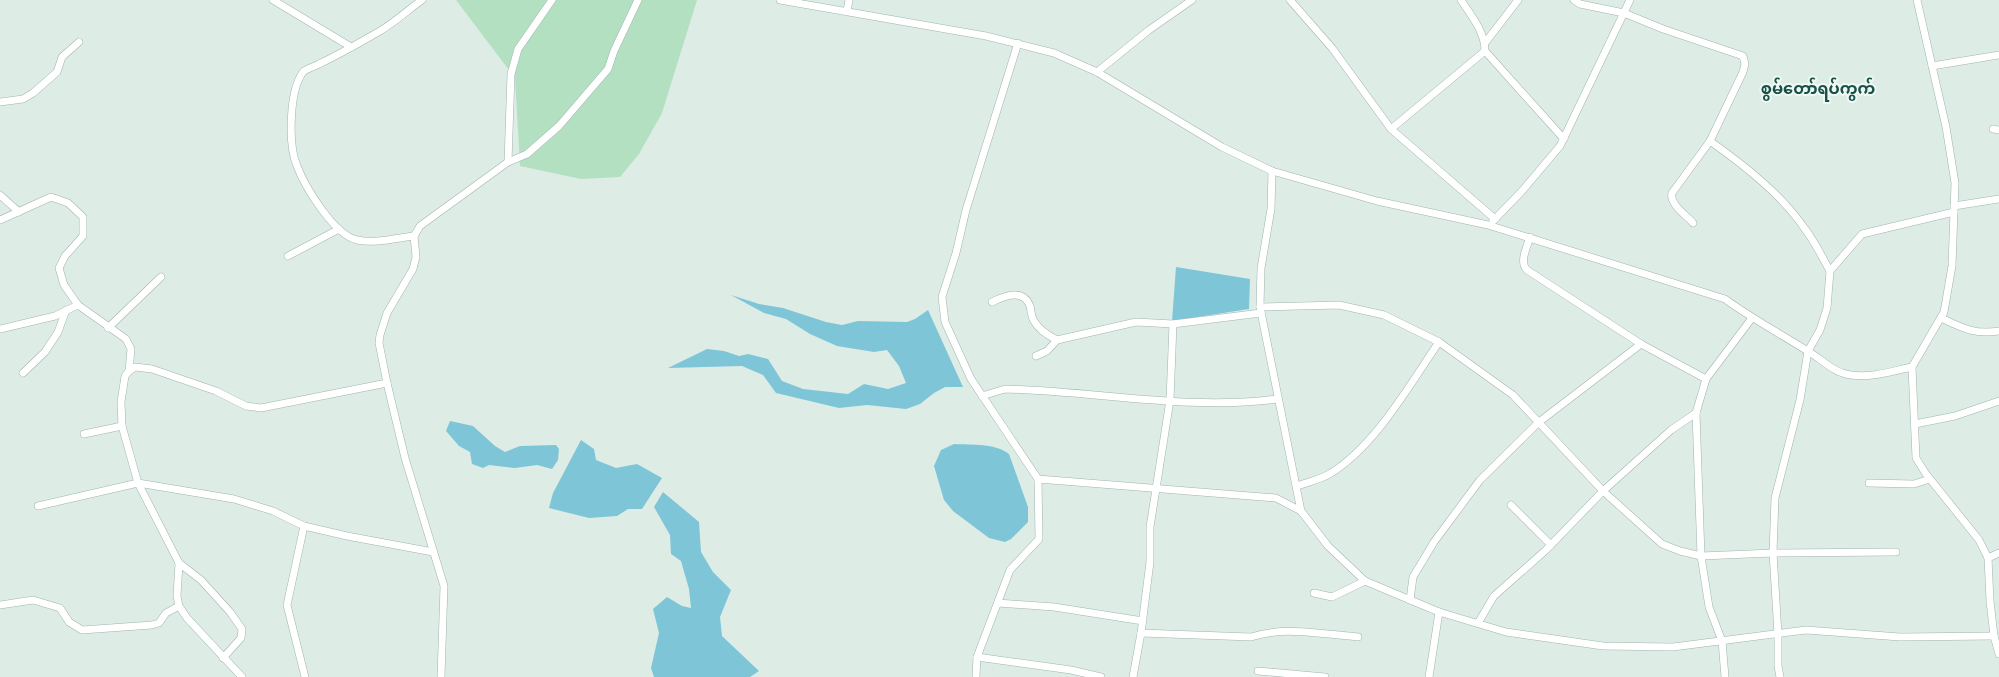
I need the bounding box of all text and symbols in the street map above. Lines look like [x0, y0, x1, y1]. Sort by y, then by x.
district label: စွမ်တော်ရပ်ကွက် [1761, 77, 1876, 102]

